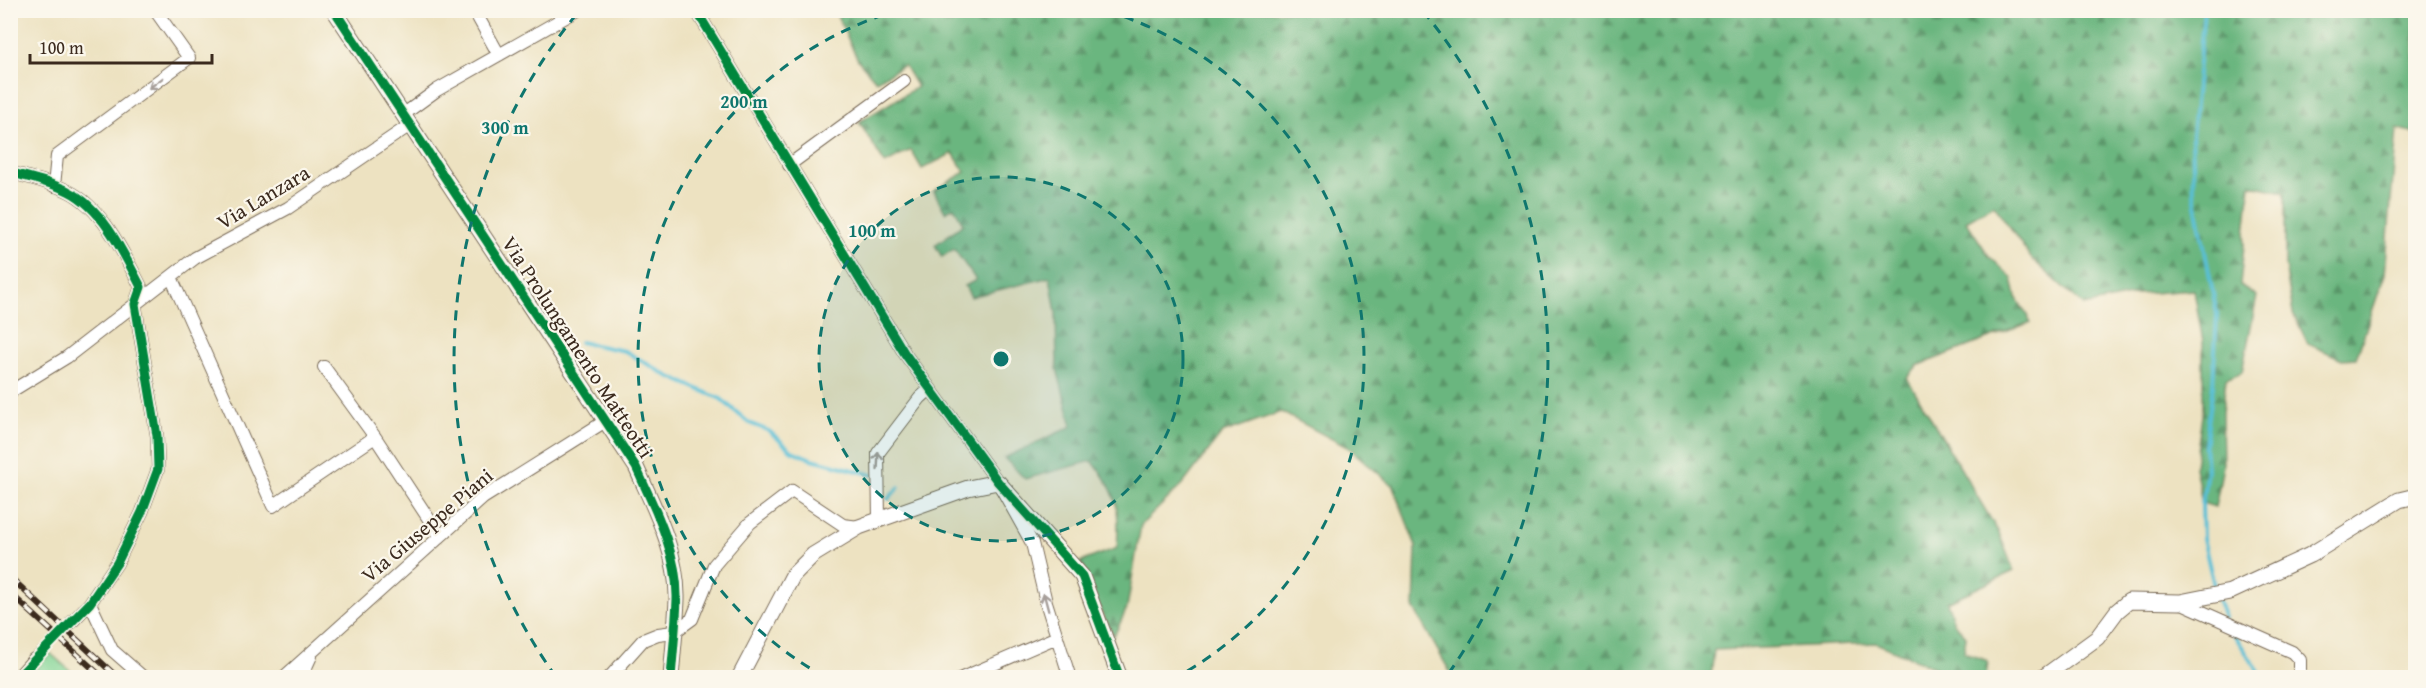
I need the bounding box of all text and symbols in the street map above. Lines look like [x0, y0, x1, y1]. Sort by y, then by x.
scale bar [30, 27, 212, 65]
text: 100 m [39, 34, 84, 61]
one-way arrow [148, 77, 164, 89]
text: 200 m [720, 88, 768, 115]
text: 300 m [481, 114, 529, 141]
street label: Via Lanzara [211, 157, 315, 237]
text: 100 m [848, 217, 896, 244]
street label: Via Prolungamento Matteotti [495, 230, 662, 464]
centre of rings [991, 349, 1011, 369]
one-way arrow [873, 452, 884, 472]
street label: Via Giuseppe Piani [354, 460, 500, 590]
one-way arrow [1040, 592, 1051, 611]

